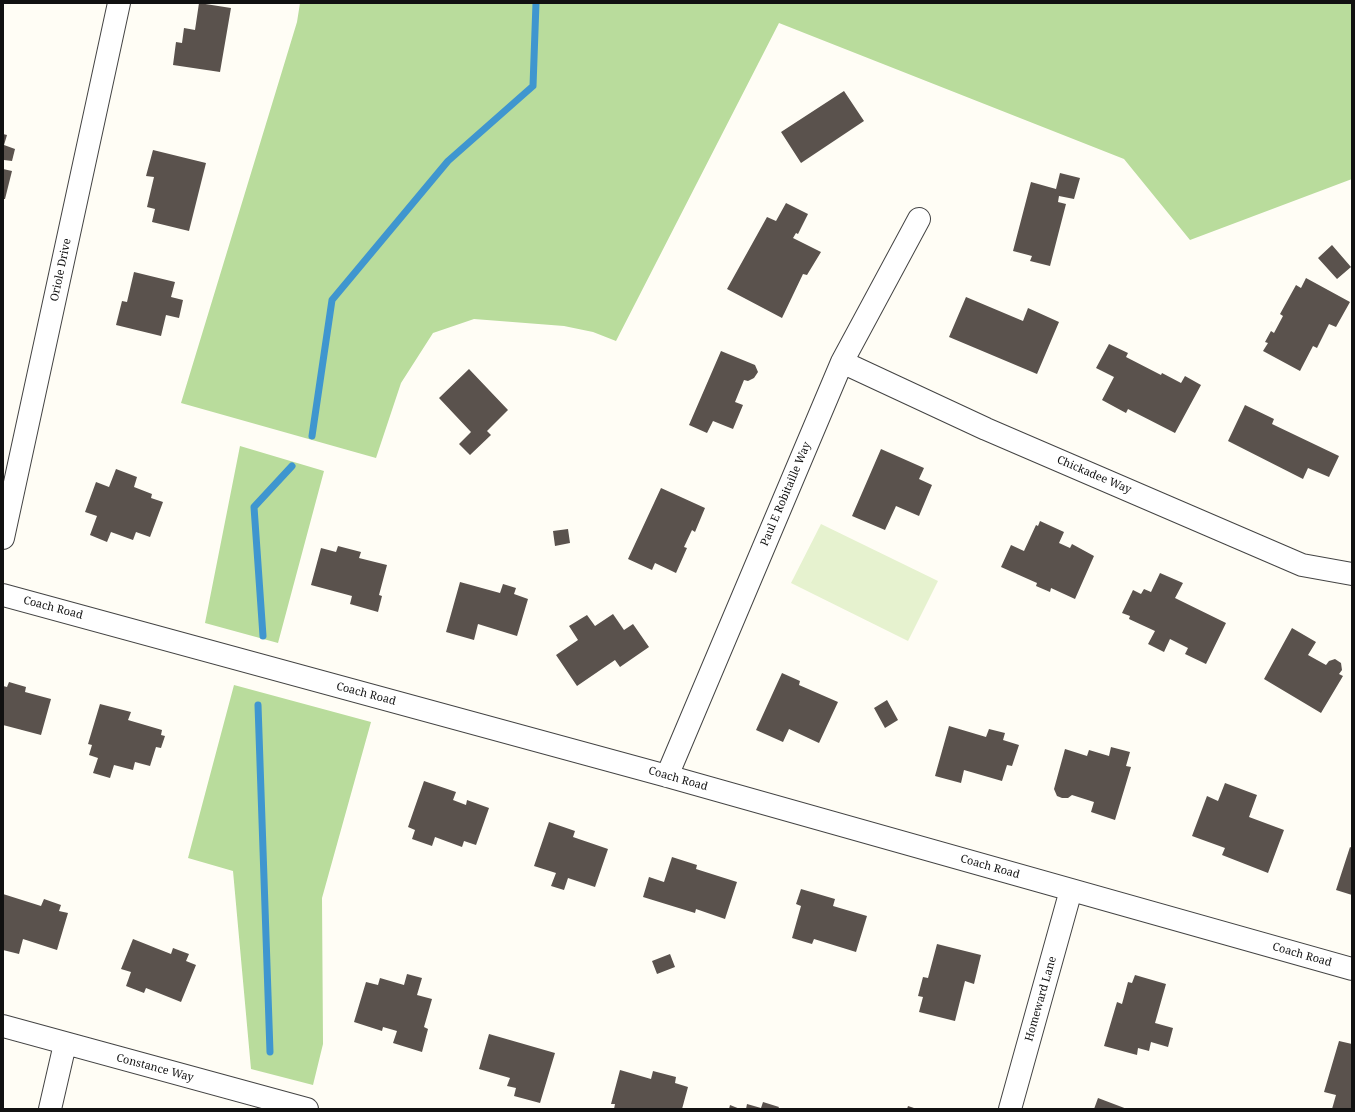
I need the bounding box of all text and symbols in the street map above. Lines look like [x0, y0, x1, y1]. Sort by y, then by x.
street label: Oriole Drive [48, 237, 74, 303]
street label: Paul E Robitaille Way [758, 440, 814, 548]
street label: Chickadee Way [1055, 453, 1133, 497]
street label: Coach Road [22, 594, 84, 622]
street label: Coach Road [335, 680, 397, 708]
street label: Coach Road [647, 764, 709, 794]
street label: Coach Road [959, 852, 1021, 882]
street label: Coach Road [1271, 940, 1333, 970]
street label: Homeward Lane [1023, 955, 1059, 1043]
street label: Constance Way [115, 1051, 195, 1085]

